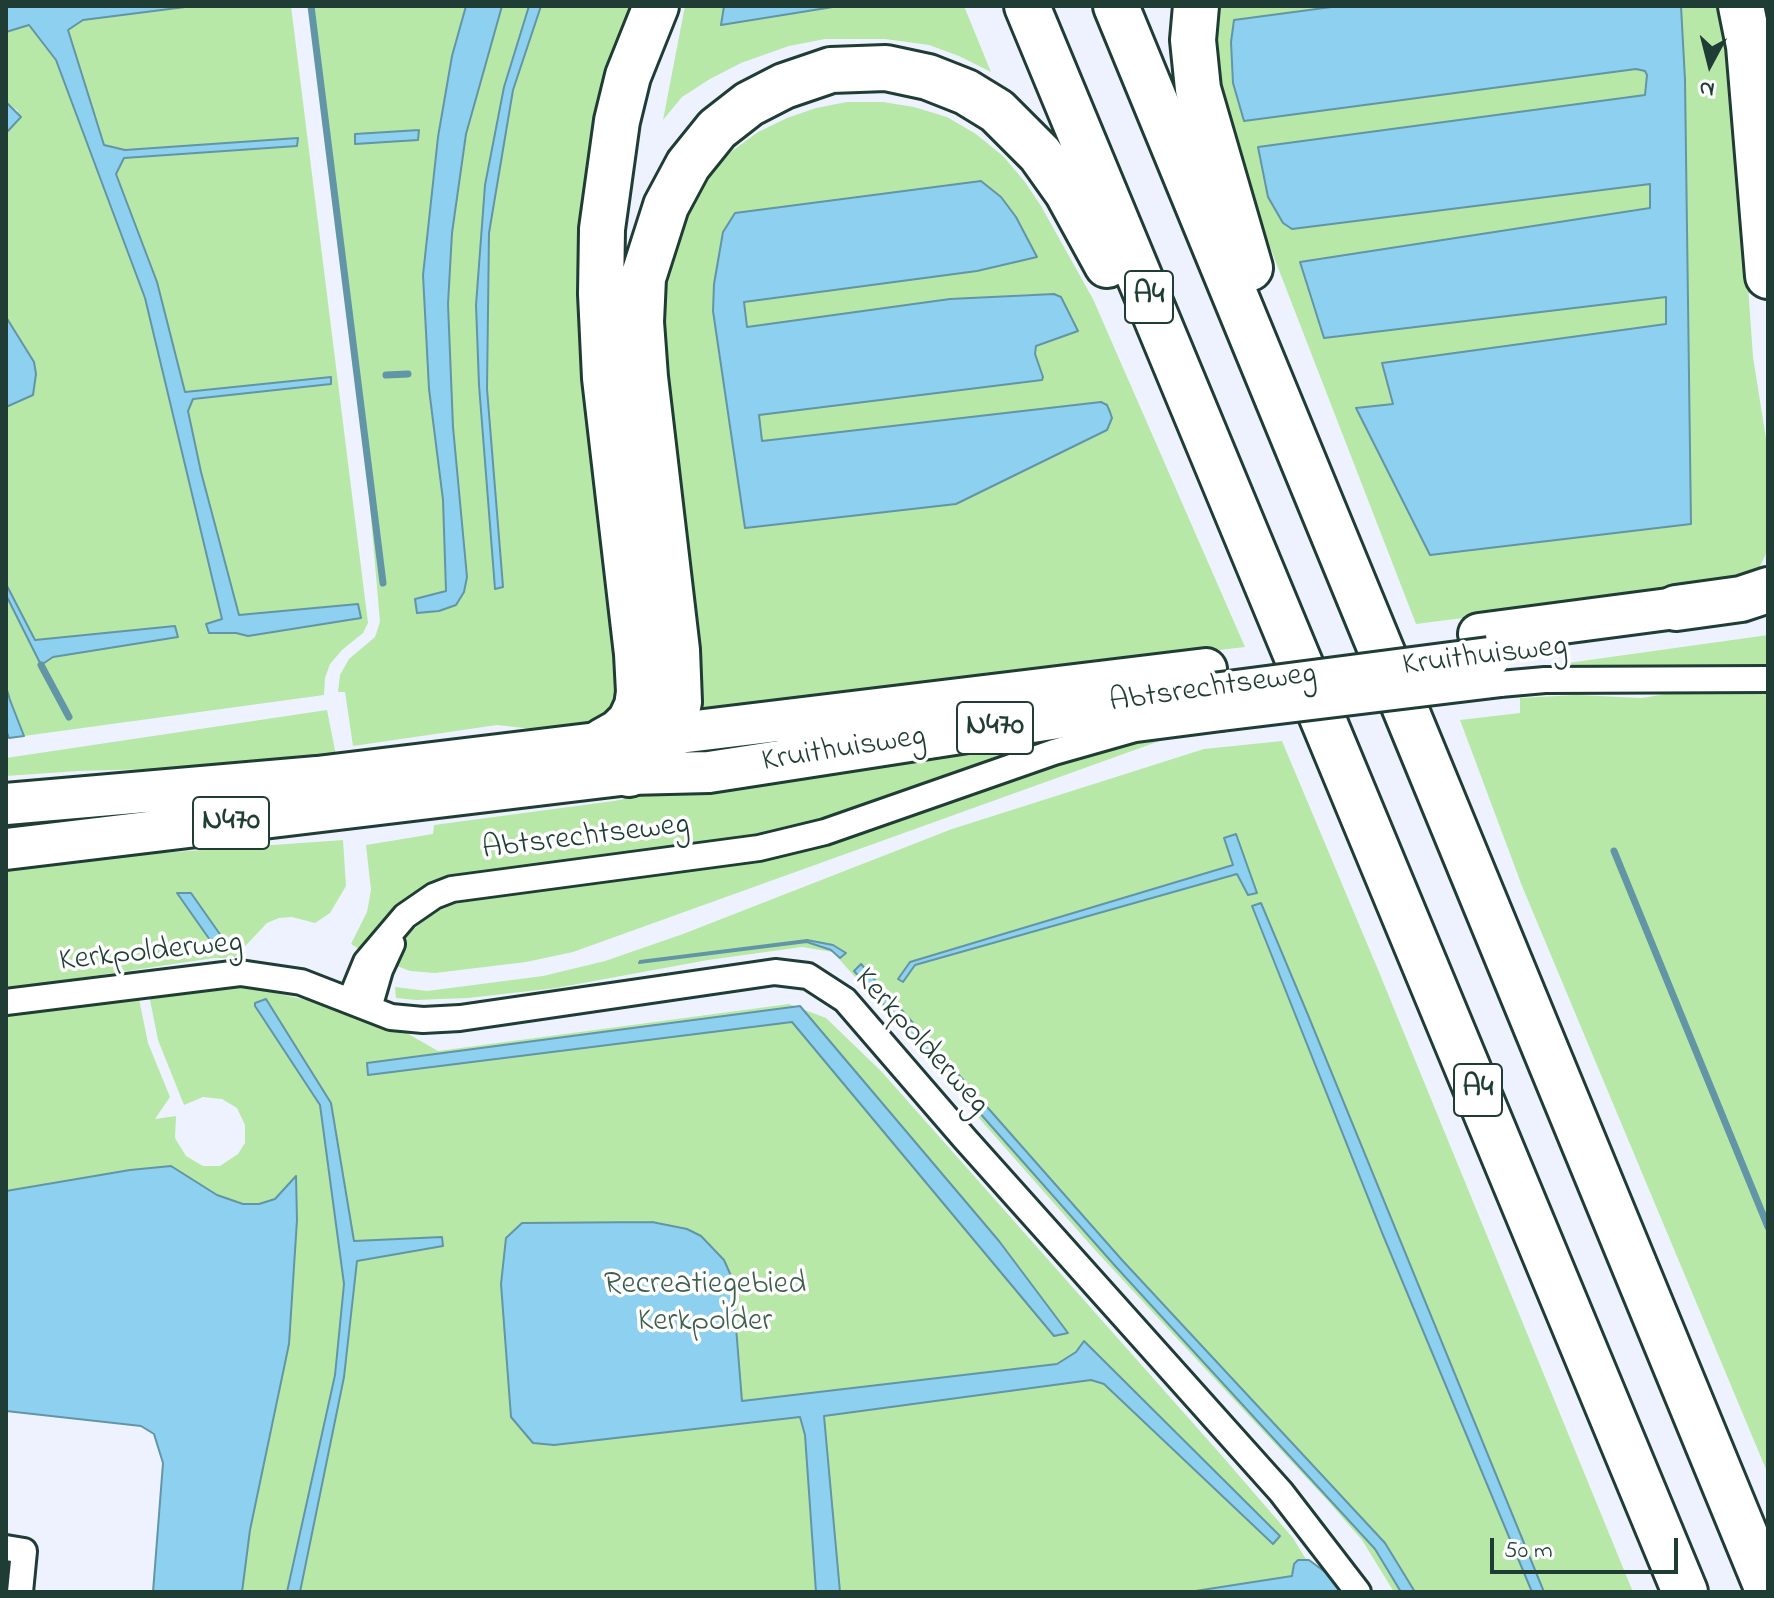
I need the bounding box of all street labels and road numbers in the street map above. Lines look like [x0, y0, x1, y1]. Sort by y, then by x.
road number: A4 [1125, 271, 1173, 323]
street label: Kruithuisweg [1401, 629, 1569, 687]
street label: Abtsrechtseweg [1107, 656, 1319, 724]
road number: N470 [957, 702, 1033, 754]
street label: Kruithuisweg [759, 719, 929, 783]
road number: N470 [193, 797, 269, 849]
street label: Abtsrechtseweg [480, 807, 692, 871]
street label: Kerkpolderweg [57, 925, 245, 983]
street label: Kerkpolderweg [844, 962, 996, 1124]
road number: A4 [1454, 1064, 1502, 1116]

